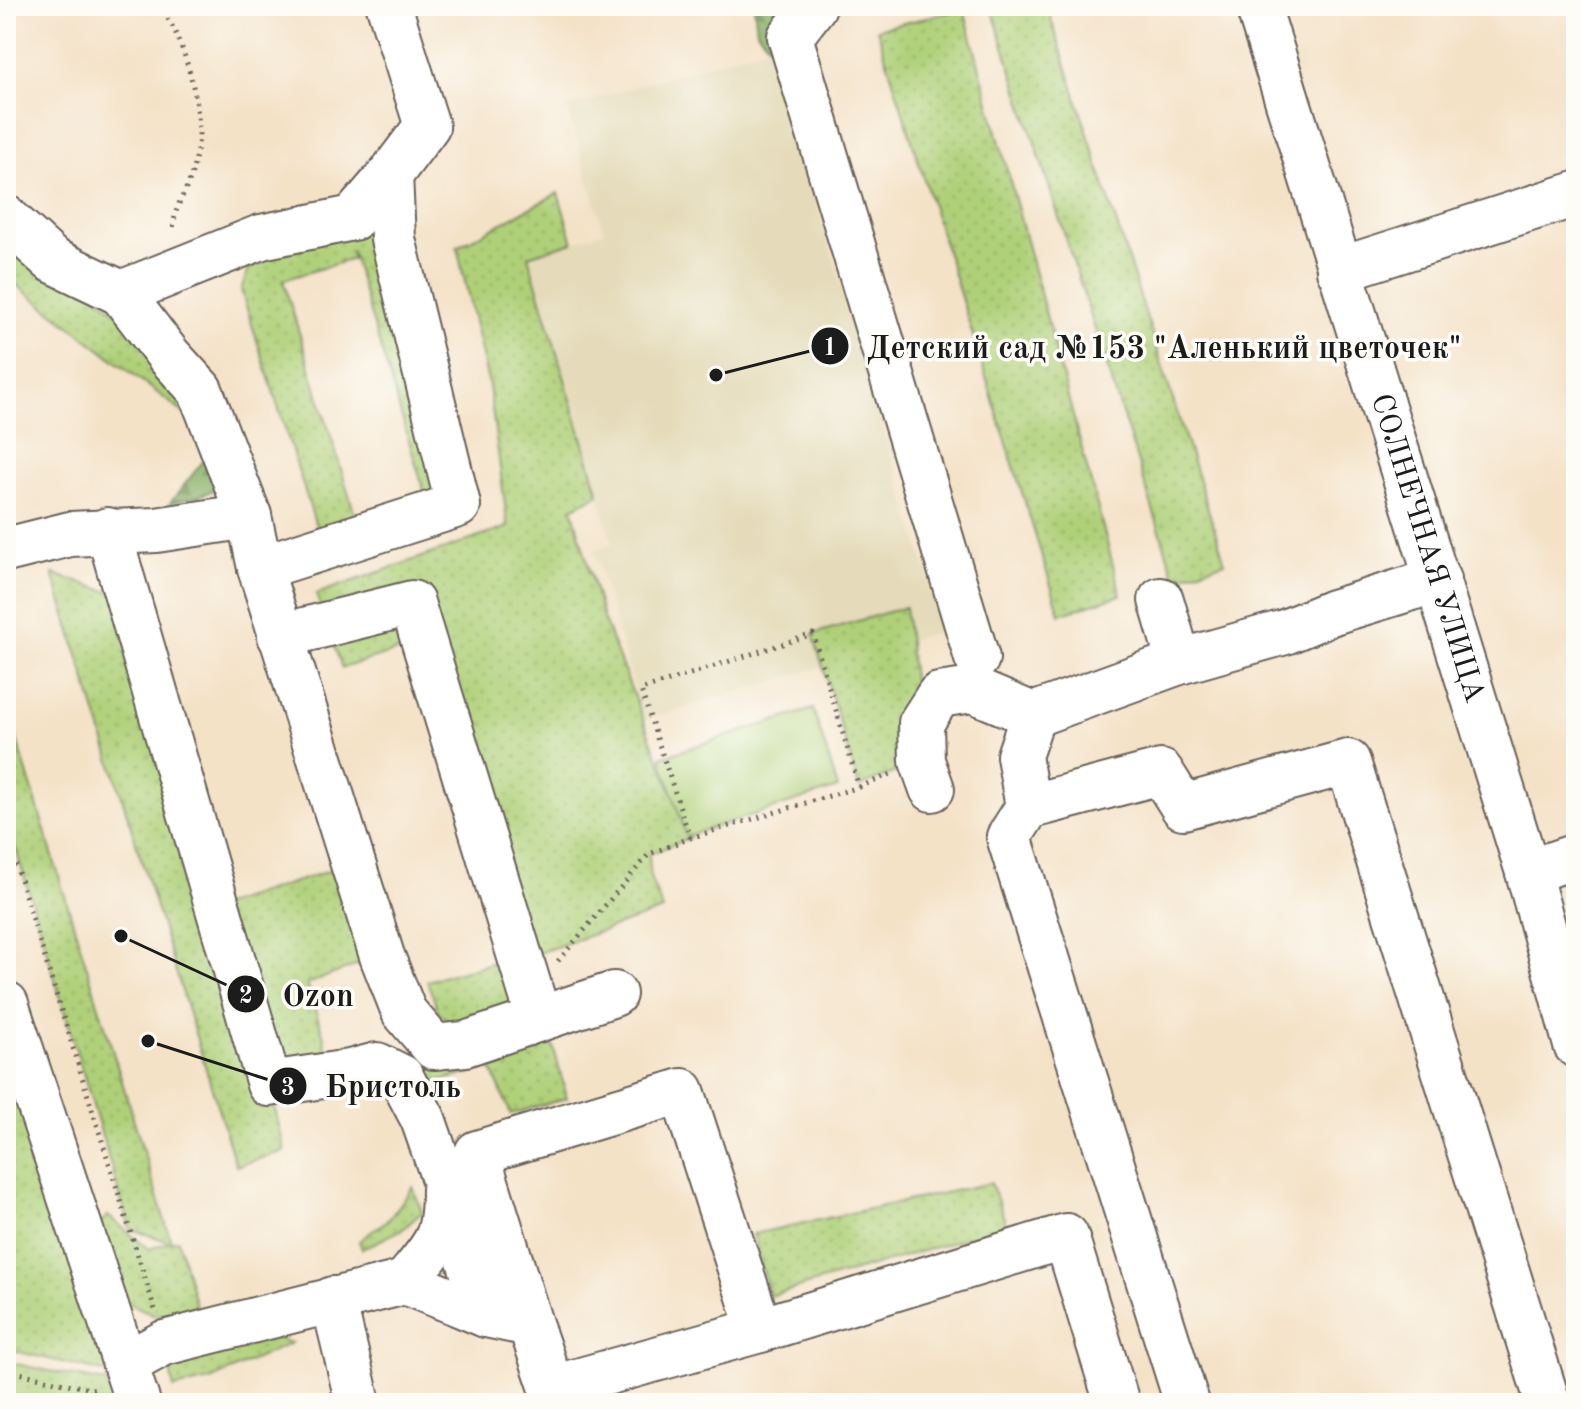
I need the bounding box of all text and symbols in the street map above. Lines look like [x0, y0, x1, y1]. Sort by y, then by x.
callout: Детский сад №153 "Аленький цветочек" [810, 318, 1477, 374]
text: Детский сад №153 "Аленький цветочек" [867, 334, 1461, 366]
text: 1 [823, 337, 837, 361]
street label: СОЛНЕЧНАЯ УЛИЦА [1365, 390, 1489, 706]
callout: Ozon [226, 966, 369, 1022]
text: Ozon [282, 982, 354, 1014]
text: 2 [239, 985, 253, 1009]
callout: Бристоль [268, 1058, 477, 1114]
text: Бристоль [325, 1073, 461, 1105]
text: 3 [281, 1077, 295, 1101]

